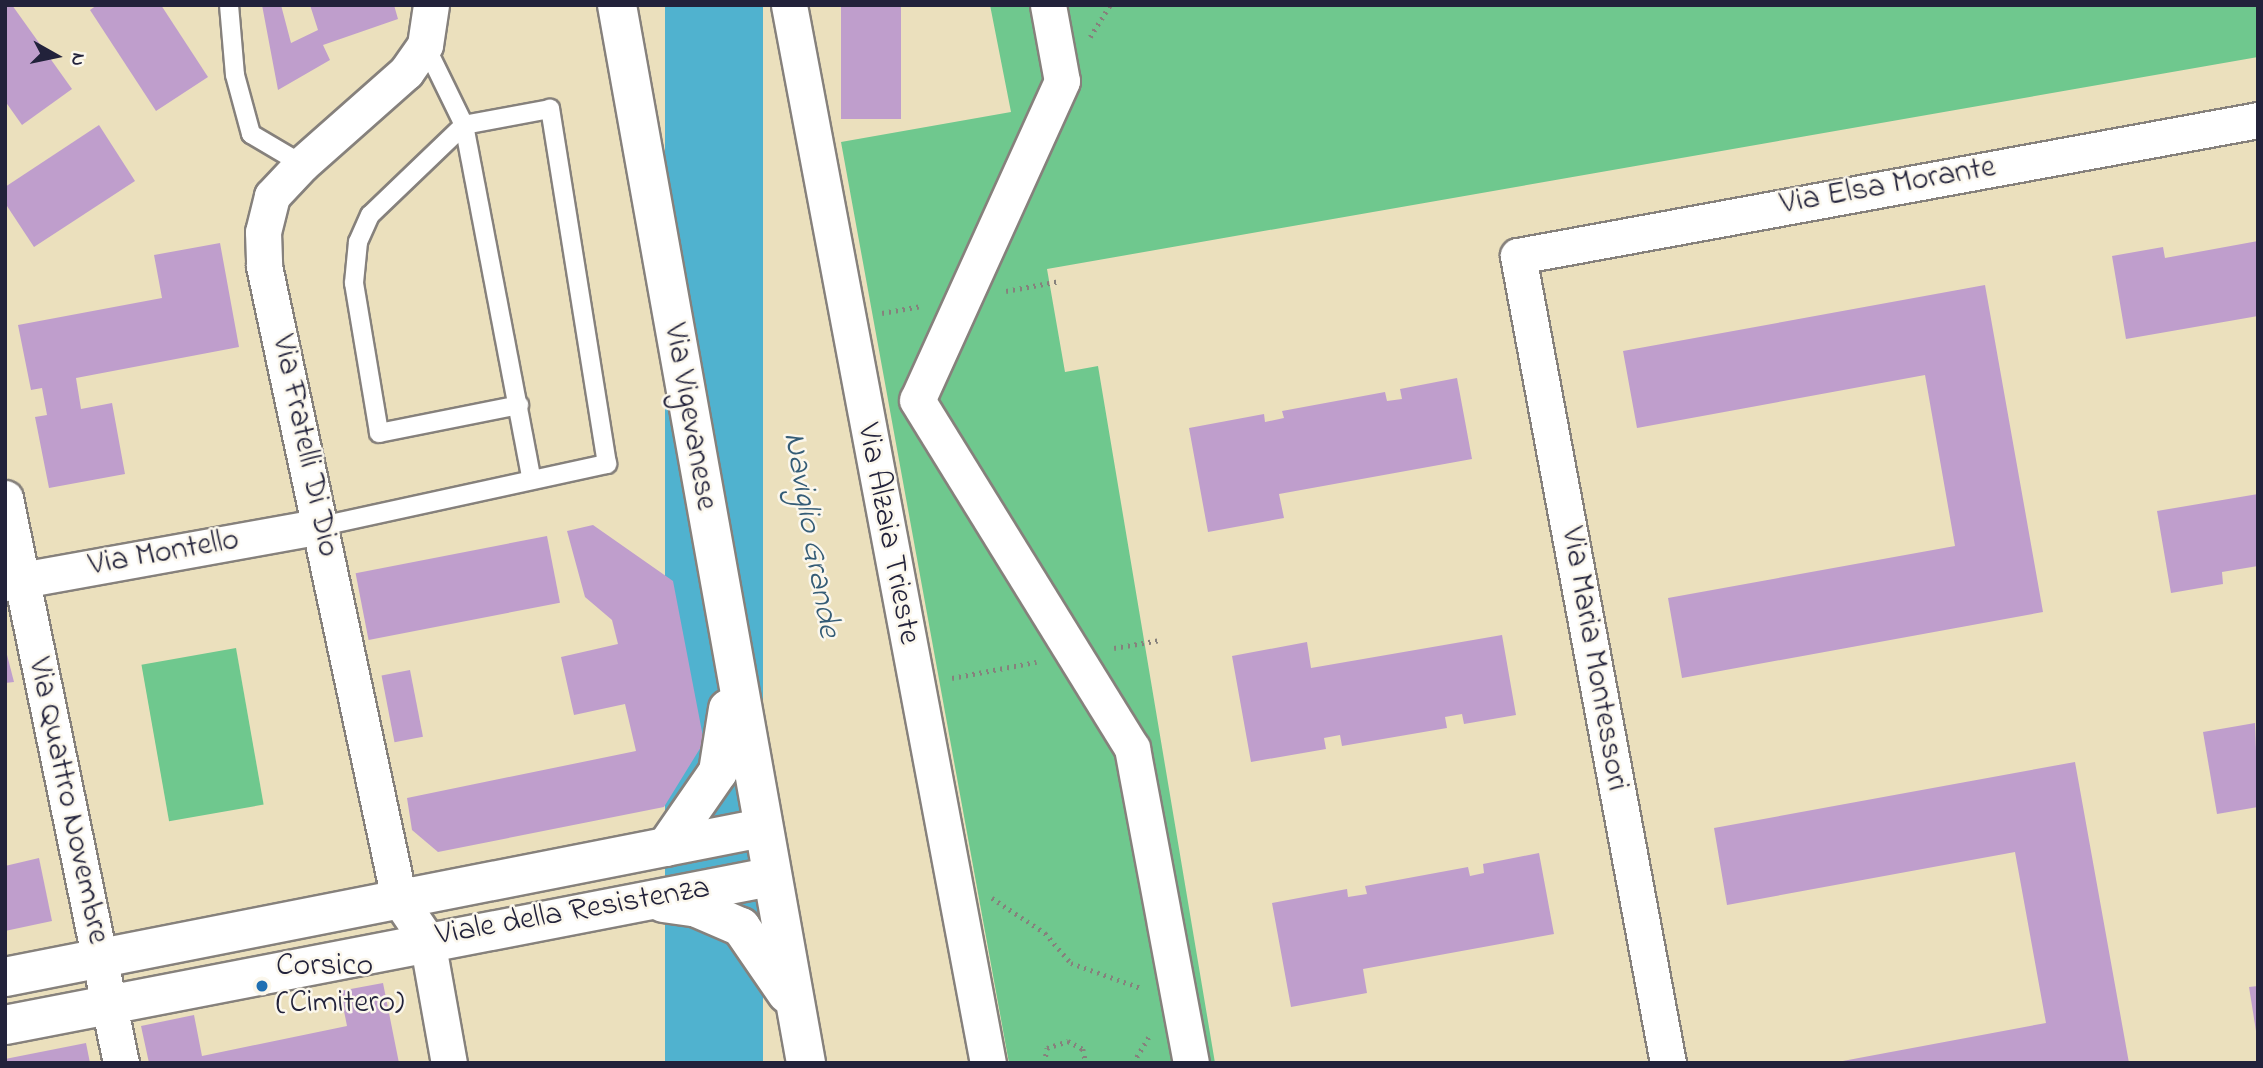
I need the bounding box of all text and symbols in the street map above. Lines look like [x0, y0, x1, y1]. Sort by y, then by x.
north arrow [21, 21, 91, 91]
text: N [63, 51, 92, 68]
street label: Via Elsa Morante [1777, 149, 1999, 225]
street label: Via Vigevanese [654, 321, 724, 513]
street label: Via Fratelli Di Dio [262, 332, 346, 560]
street label: Via Alzaia Trieste [847, 420, 927, 648]
water label: Naviglio Grande [772, 429, 848, 641]
street label: Via Montello [86, 522, 242, 586]
street label: Via Maria Montessori [1551, 524, 1635, 794]
street label: Via Quattro Novembre [18, 654, 116, 948]
street label: Viale della Resistenza [433, 870, 713, 956]
place label: Corsico (Cimitero) [276, 949, 404, 1024]
marker: Corsico (Cimitero) [254, 978, 270, 994]

